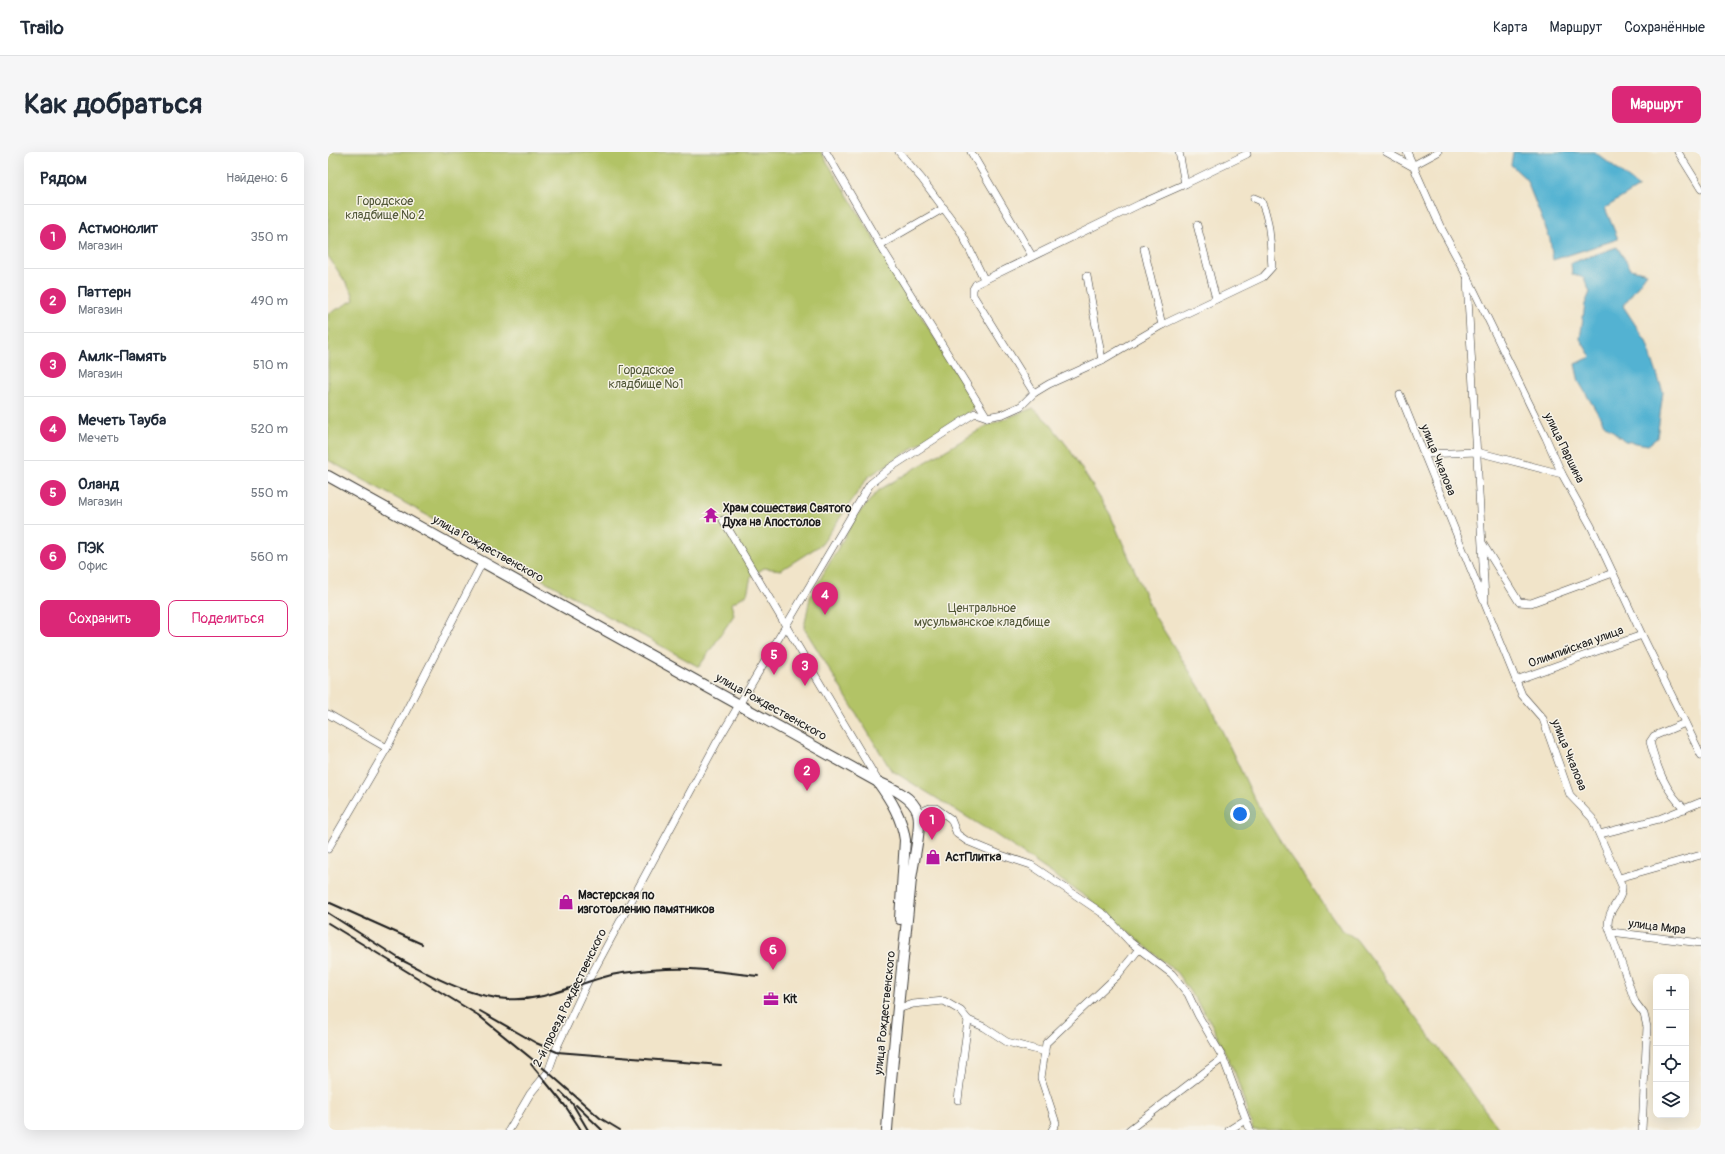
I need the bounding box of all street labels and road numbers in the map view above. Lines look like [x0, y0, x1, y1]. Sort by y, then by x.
street label: улица Паршина [1540, 410, 1588, 486]
street label: улица Чкалова [1416, 421, 1459, 498]
street label: улица Рождественского [429, 512, 547, 586]
street label: Олимпийская улица [1526, 623, 1626, 671]
street label: улица Рождественского [712, 670, 830, 744]
street label: улица Чкалова [1547, 716, 1590, 793]
street label: улица Мира [1626, 916, 1687, 938]
street label: 2-й проезд Рождественского [530, 926, 610, 1070]
street label: улица Рождественского [871, 950, 899, 1077]

